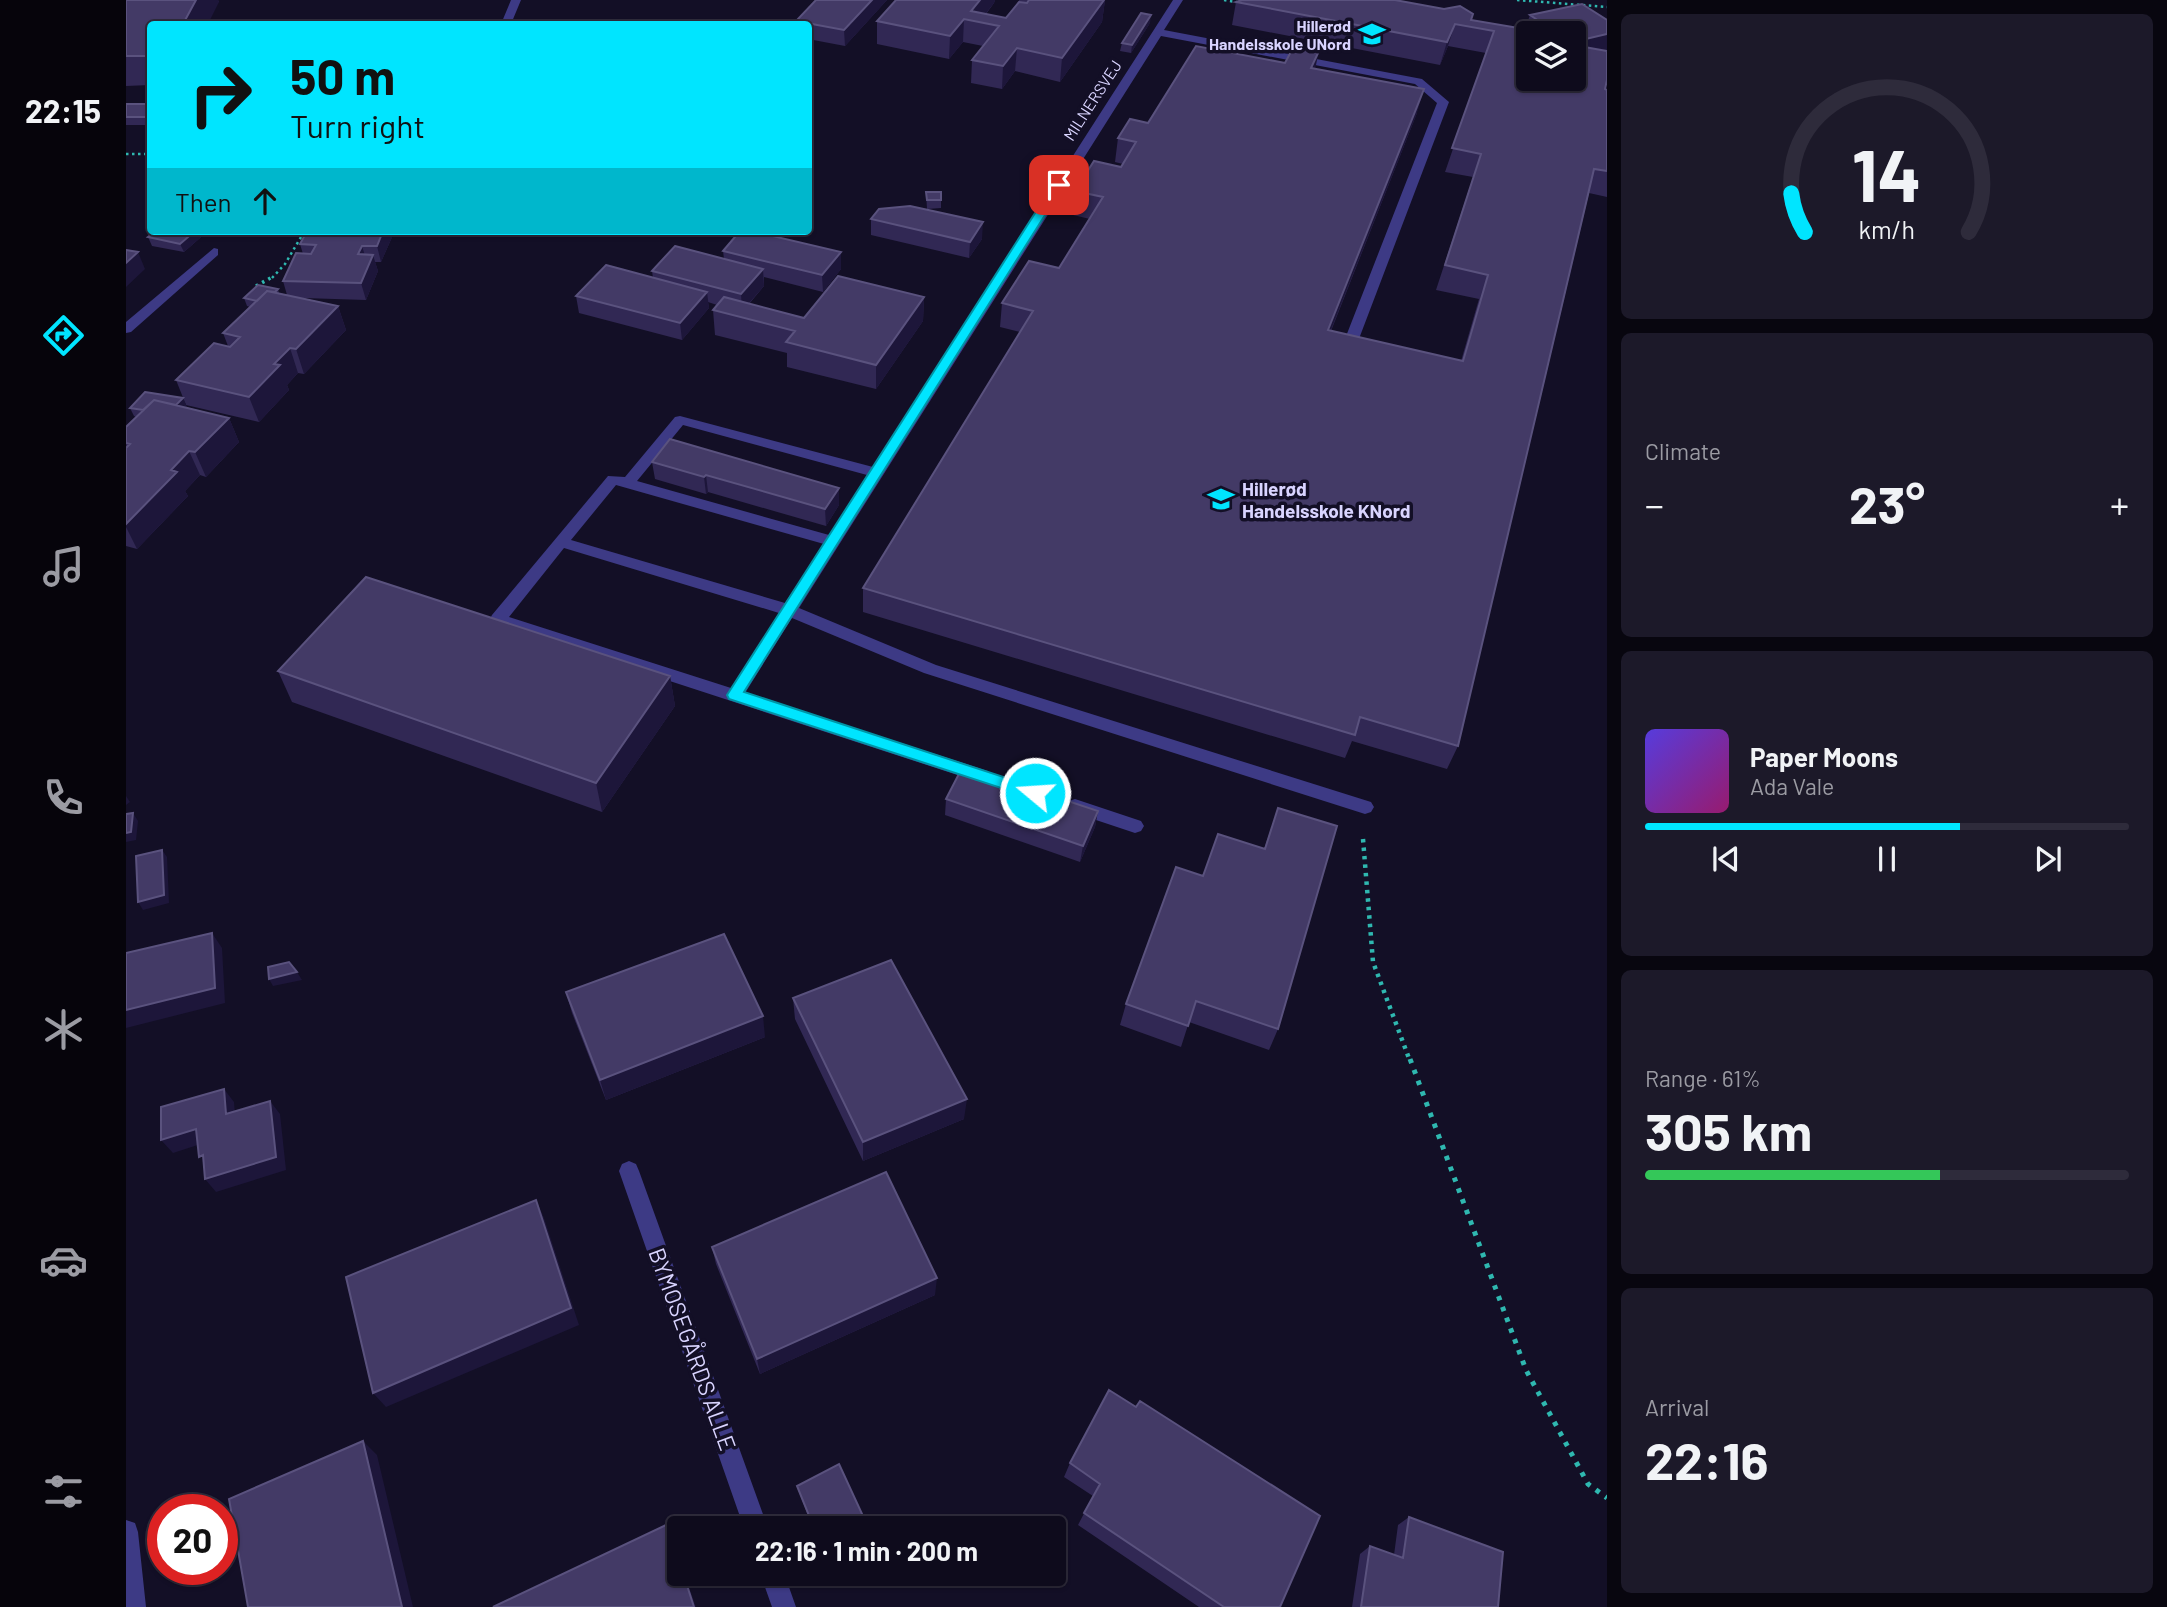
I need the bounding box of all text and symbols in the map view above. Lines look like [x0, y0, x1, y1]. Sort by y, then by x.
place label: Hillerød Handelsskole UNord [1209, 16, 1351, 53]
school or university icon: Hillerød Handelsskole UNord [1357, 19, 1387, 49]
map controls [1516, 21, 1586, 91]
button: layers [1516, 21, 1586, 91]
text: 50 m [290, 46, 395, 105]
icon: right [175, 49, 266, 140]
street label: MILNERSVEJ [1059, 56, 1125, 144]
text: 22:15 [25, 91, 101, 129]
text: Turn right [290, 106, 425, 144]
text: 14 [1852, 130, 1922, 218]
pin [1029, 155, 1089, 215]
icon: arrive [1040, 166, 1078, 204]
icon: ahead [246, 182, 284, 220]
text: Then [175, 186, 232, 217]
text: km/h [1859, 214, 1915, 244]
icon: directions [39, 311, 88, 360]
text: Climate [1645, 437, 1721, 465]
text: 23° [1849, 472, 1925, 534]
place label: Hillerød Handelsskole KNord [1242, 477, 1411, 522]
text: − [1645, 481, 1664, 527]
text: + [2110, 481, 2129, 527]
school or university icon: Hillerød Handelsskole KNord [1206, 484, 1236, 514]
icon: music [39, 542, 88, 591]
text: Paper Moons [1750, 741, 1898, 772]
position arrow [998, 756, 1072, 830]
text: Ada Vale [1750, 772, 1834, 800]
icon: phone [39, 773, 88, 822]
icon: previous [1707, 840, 1745, 878]
icon: pause [1868, 840, 1906, 878]
icon: next [2029, 840, 2067, 878]
icon: climate [39, 1005, 88, 1054]
text: Range · 61% [1645, 1064, 1761, 1092]
text: 305 km [1645, 1099, 1812, 1161]
icon: car [39, 1236, 88, 1285]
street label: BYMOSEGÅRDS ALLE [643, 1244, 743, 1454]
text: Arrival [1645, 1393, 1709, 1421]
text: 22:16 [1645, 1428, 1769, 1490]
icon: filters [39, 1467, 88, 1516]
speed limit sign: 20 [147, 1494, 238, 1585]
text: 22:16 · 1 min · 200 m [755, 1535, 978, 1566]

